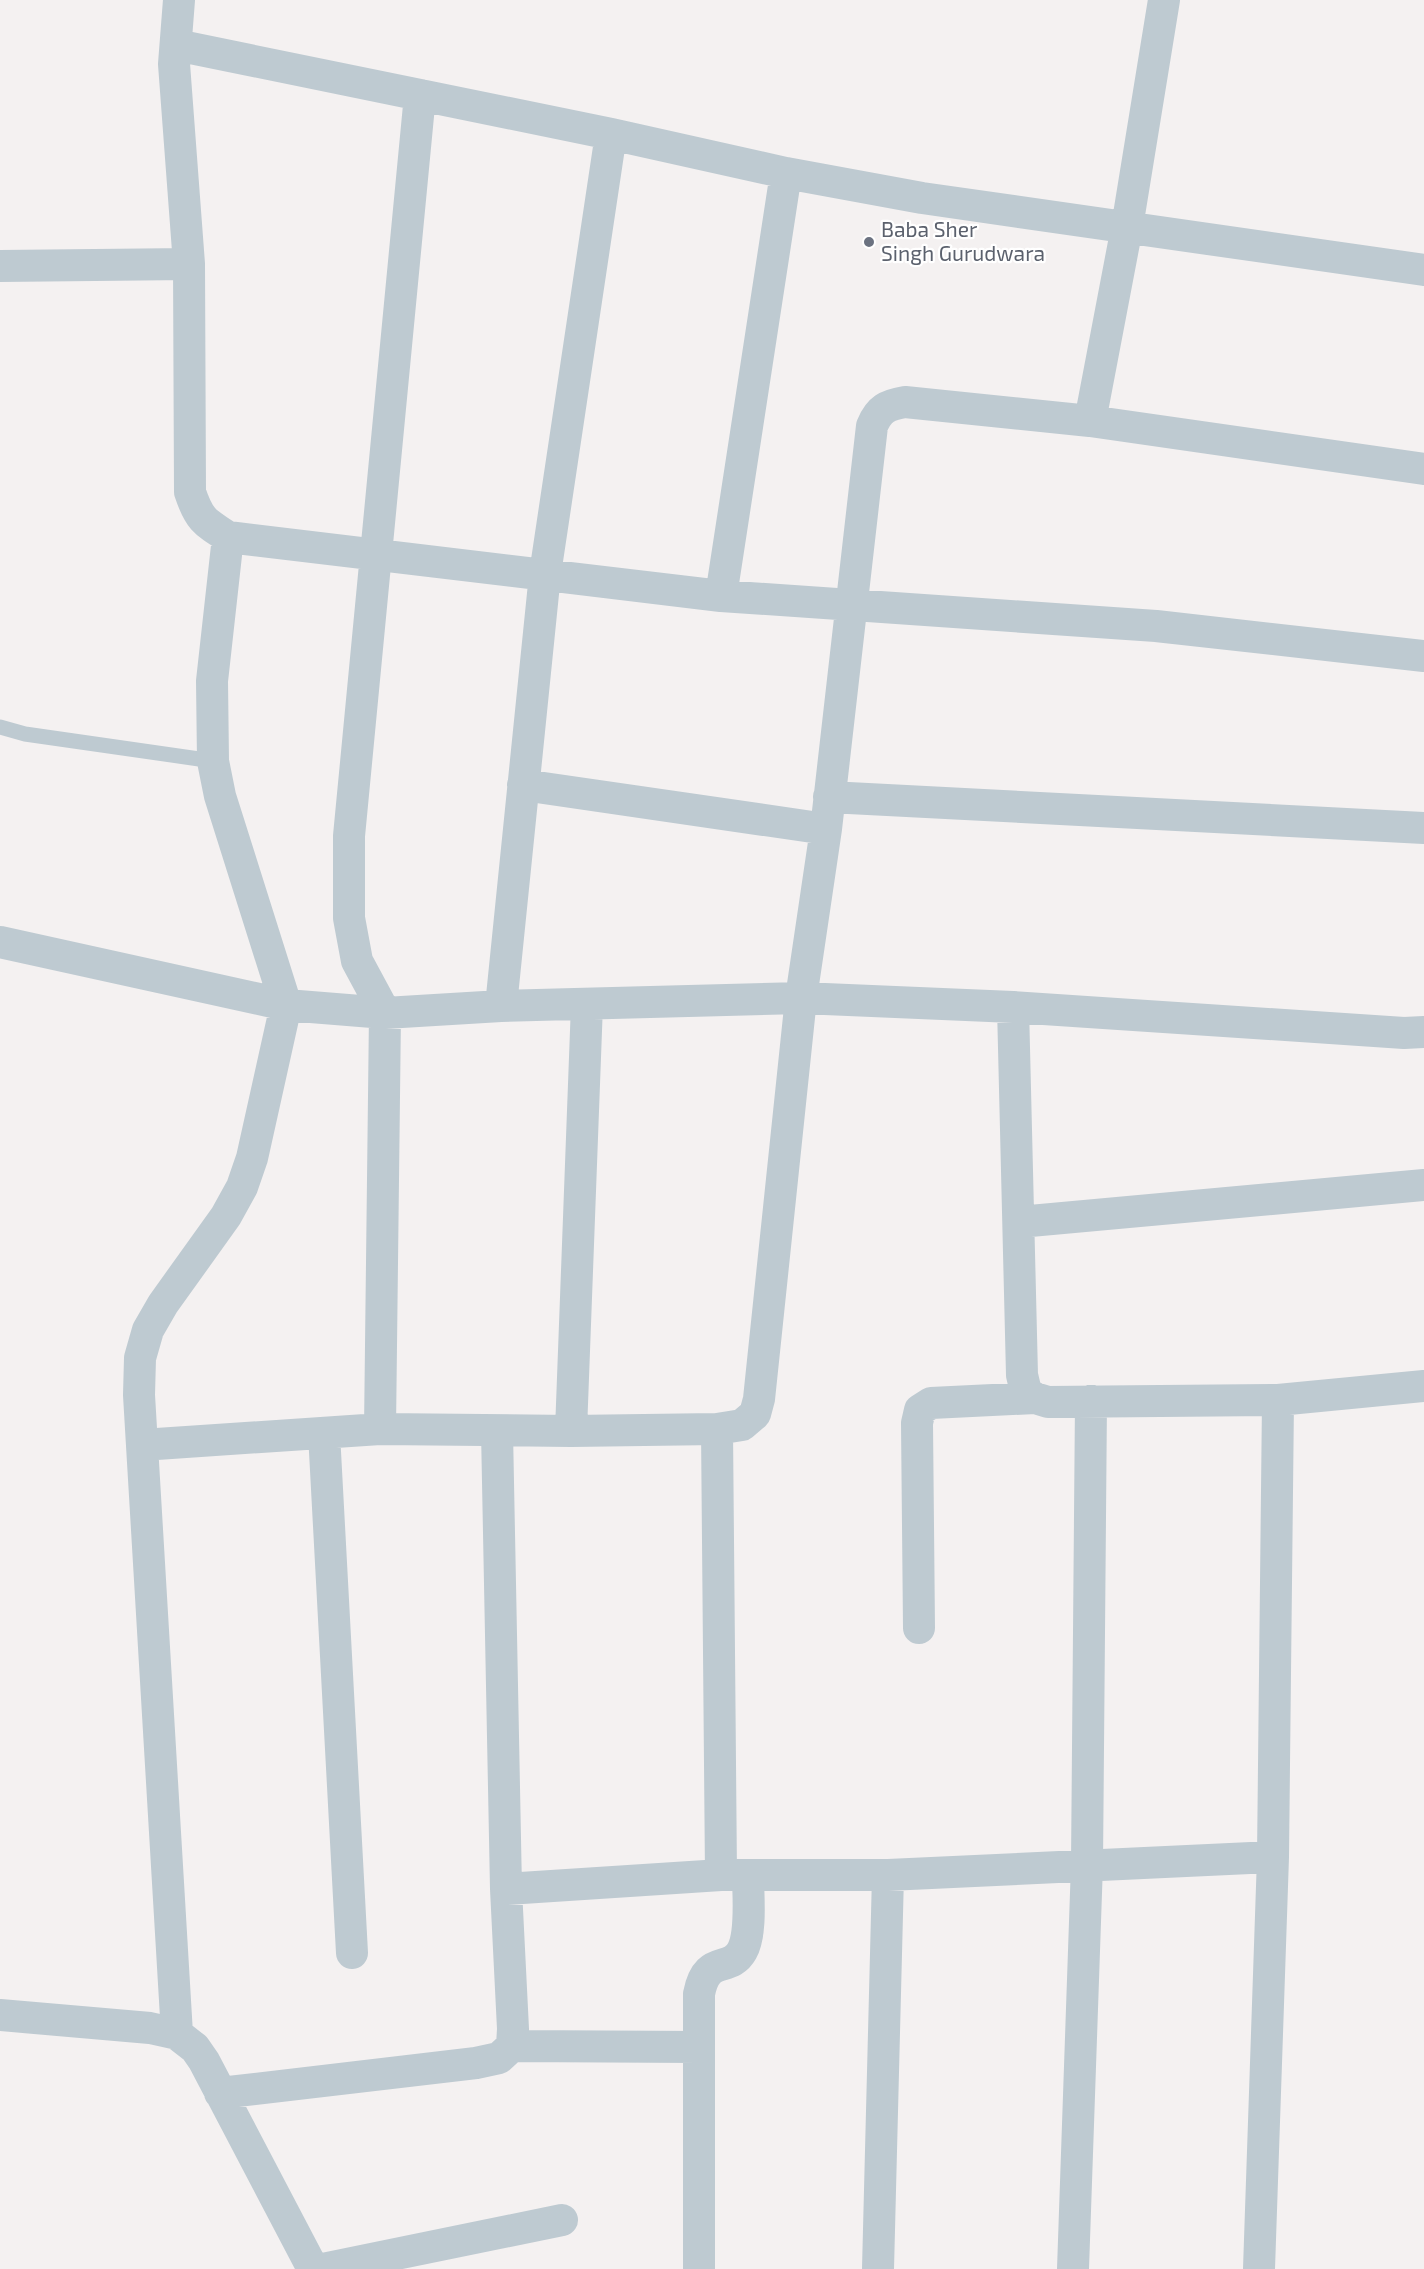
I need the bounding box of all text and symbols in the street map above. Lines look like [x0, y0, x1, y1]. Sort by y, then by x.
place label: Baba Sher Singh Gurudwara [881, 216, 1045, 265]
marker: Baba Sher Singh Gurudwara [862, 235, 876, 249]

